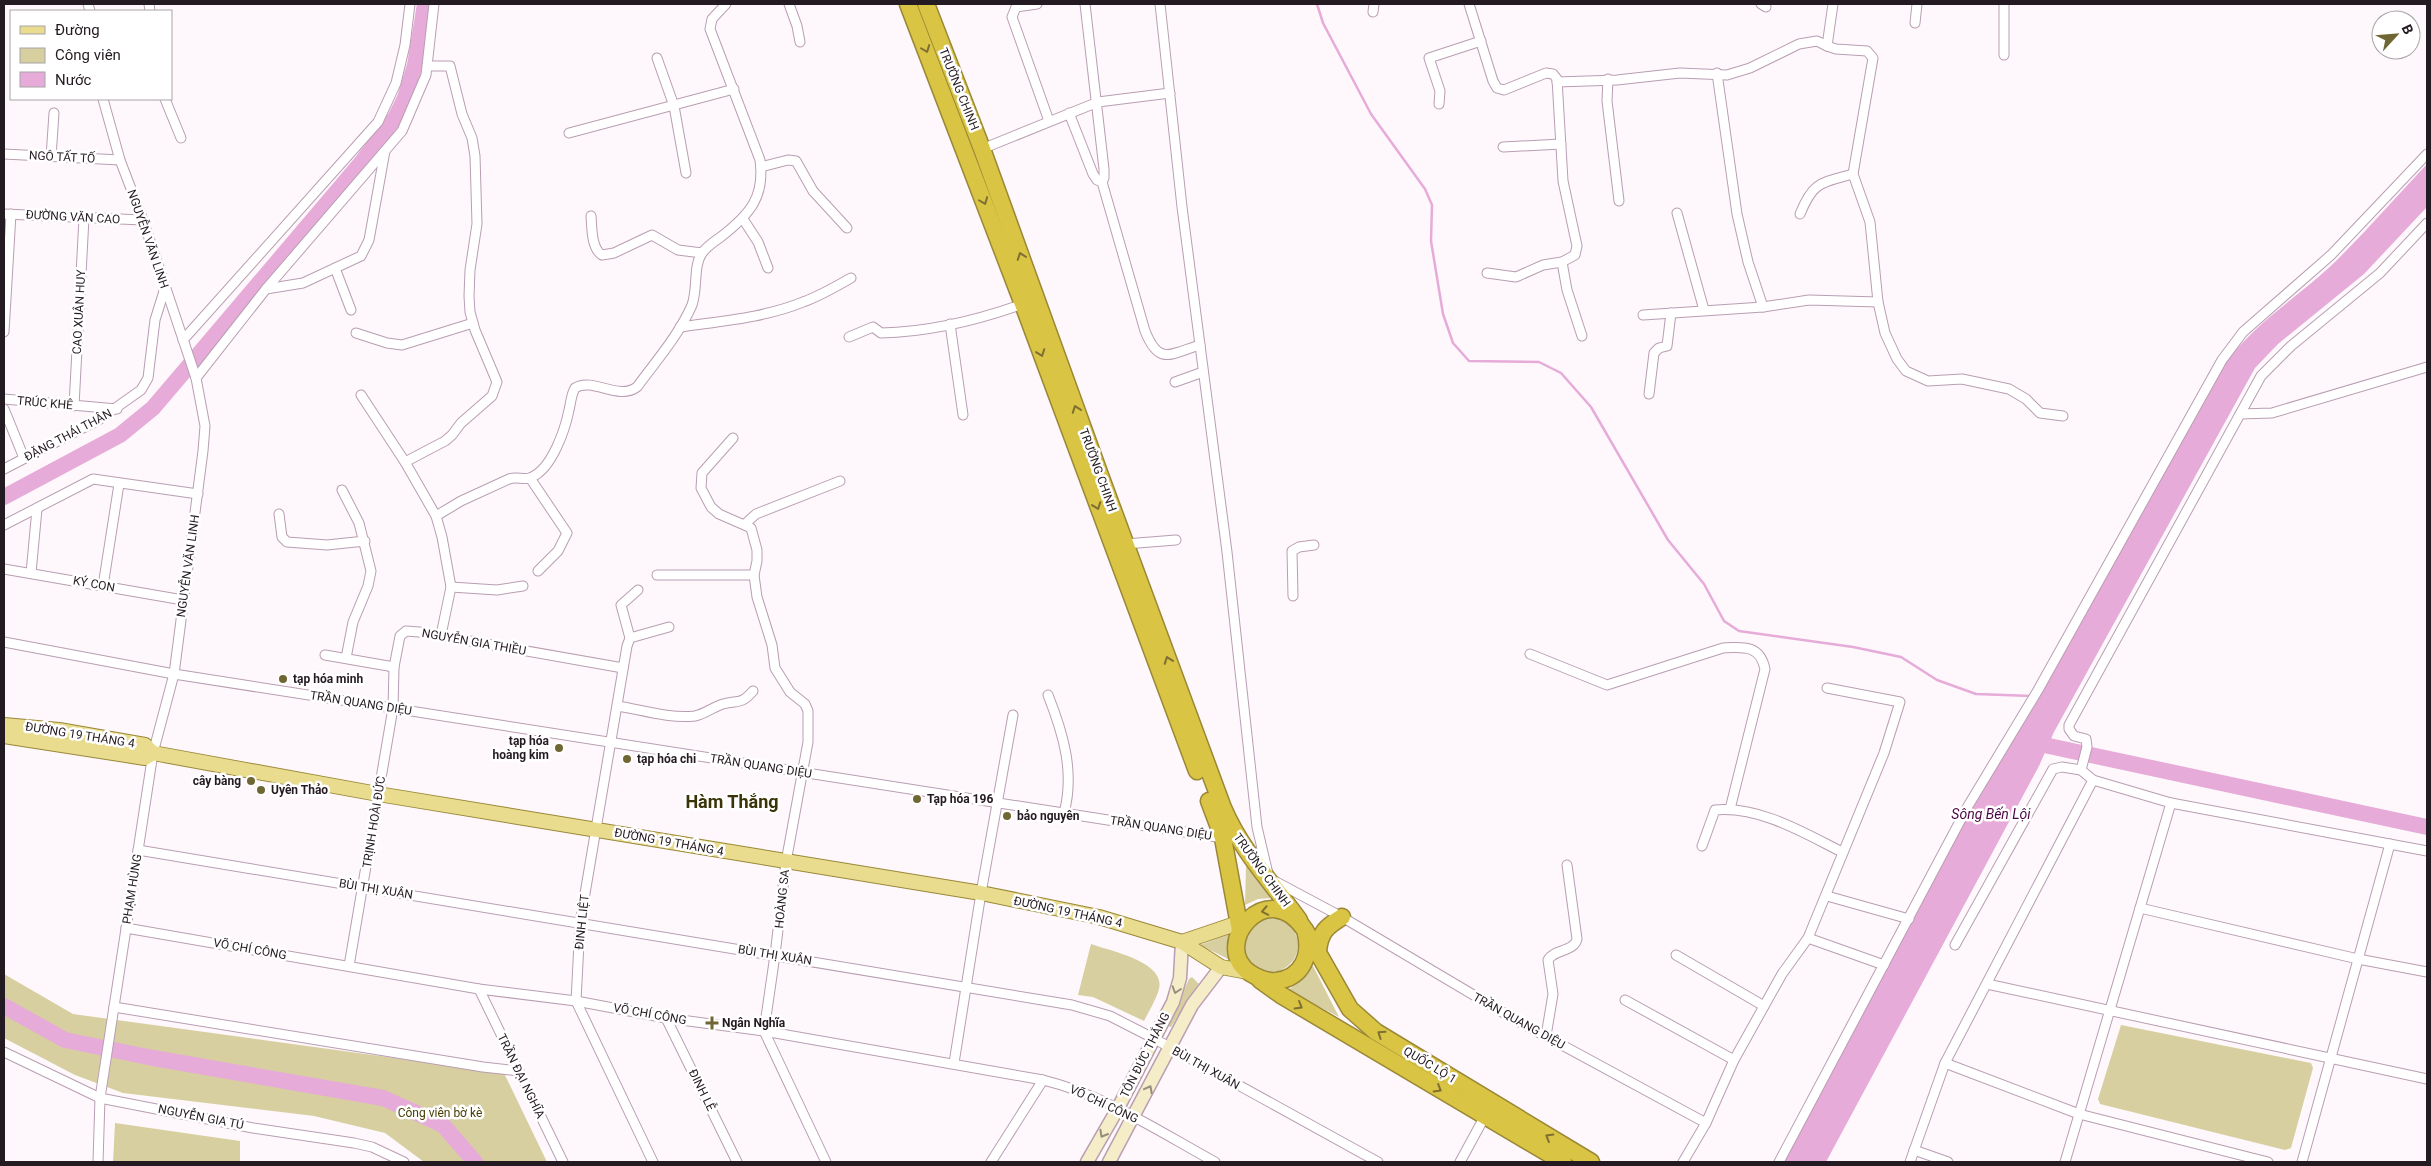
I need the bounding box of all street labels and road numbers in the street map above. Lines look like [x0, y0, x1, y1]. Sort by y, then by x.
street label: TRƯỜNG CHINH [936, 45, 983, 132]
street label: NGÔ TẤT TỐ [28, 146, 96, 166]
street label: NGUYỄN VĂN LINH [125, 187, 173, 290]
street label: ĐƯỜNG VĂN CAO [25, 207, 121, 226]
street label: CAO XUÂN HUY [69, 268, 88, 355]
street label: TRÚC KHÊ [16, 393, 74, 412]
street label: ĐẶNG THÁI THÂN [21, 405, 114, 464]
street label: TRƯỜNG CHINH [1076, 426, 1120, 514]
street label: NGUYỄN VĂN LINH [172, 514, 202, 618]
street label: KÝ CON [72, 572, 116, 595]
street label: NGUYỄN GIA THIỀU [421, 624, 528, 658]
street label: TRẦN QUANG DIỆU [309, 686, 413, 718]
street label: ĐƯỜNG 19 THÁNG 4 [24, 718, 136, 751]
street label: TRẦN QUANG DIỆU [709, 749, 813, 781]
street label: TRỊNH HOÀI ĐỨC [359, 775, 388, 869]
street label: TRẦN QUANG DIỆU [1109, 811, 1213, 843]
street label: ĐƯỜNG 19 THÁNG 4 [613, 825, 725, 859]
street label: TRƯỜNG CHINH [1231, 830, 1294, 910]
street label: PHẠM HÙNG [119, 853, 144, 925]
street label: HOÀNG SA [771, 869, 792, 929]
street label: BÙI THỊ XUÂN [338, 875, 414, 902]
street label: ĐƯỜNG 19 THÁNG 4 [1012, 893, 1124, 930]
street label: ĐINH LIỆT [571, 894, 592, 950]
street label: VÕ CHÍ CÔNG [212, 934, 288, 962]
street label: BÙI THỊ XUÂN [737, 941, 813, 968]
street label: TRẦN QUANG DIỆU [1471, 988, 1568, 1052]
street label: VÕ CHÍ CÔNG [612, 999, 688, 1027]
street label: TÔN ĐỨC THẮNG [1116, 1009, 1173, 1100]
street label: TRẦN ĐẠI NGHĨA [494, 1031, 549, 1121]
street label: QUỐC LỘ 1 [1401, 1042, 1460, 1086]
street label: BÙI THỊ XUÂN [1170, 1043, 1243, 1092]
street label: ĐINH LỄ [686, 1066, 720, 1113]
street label: VÕ CHÍ CÔNG [1067, 1080, 1141, 1126]
street label: NGUYỄN GIA TÚ [157, 1100, 245, 1132]

